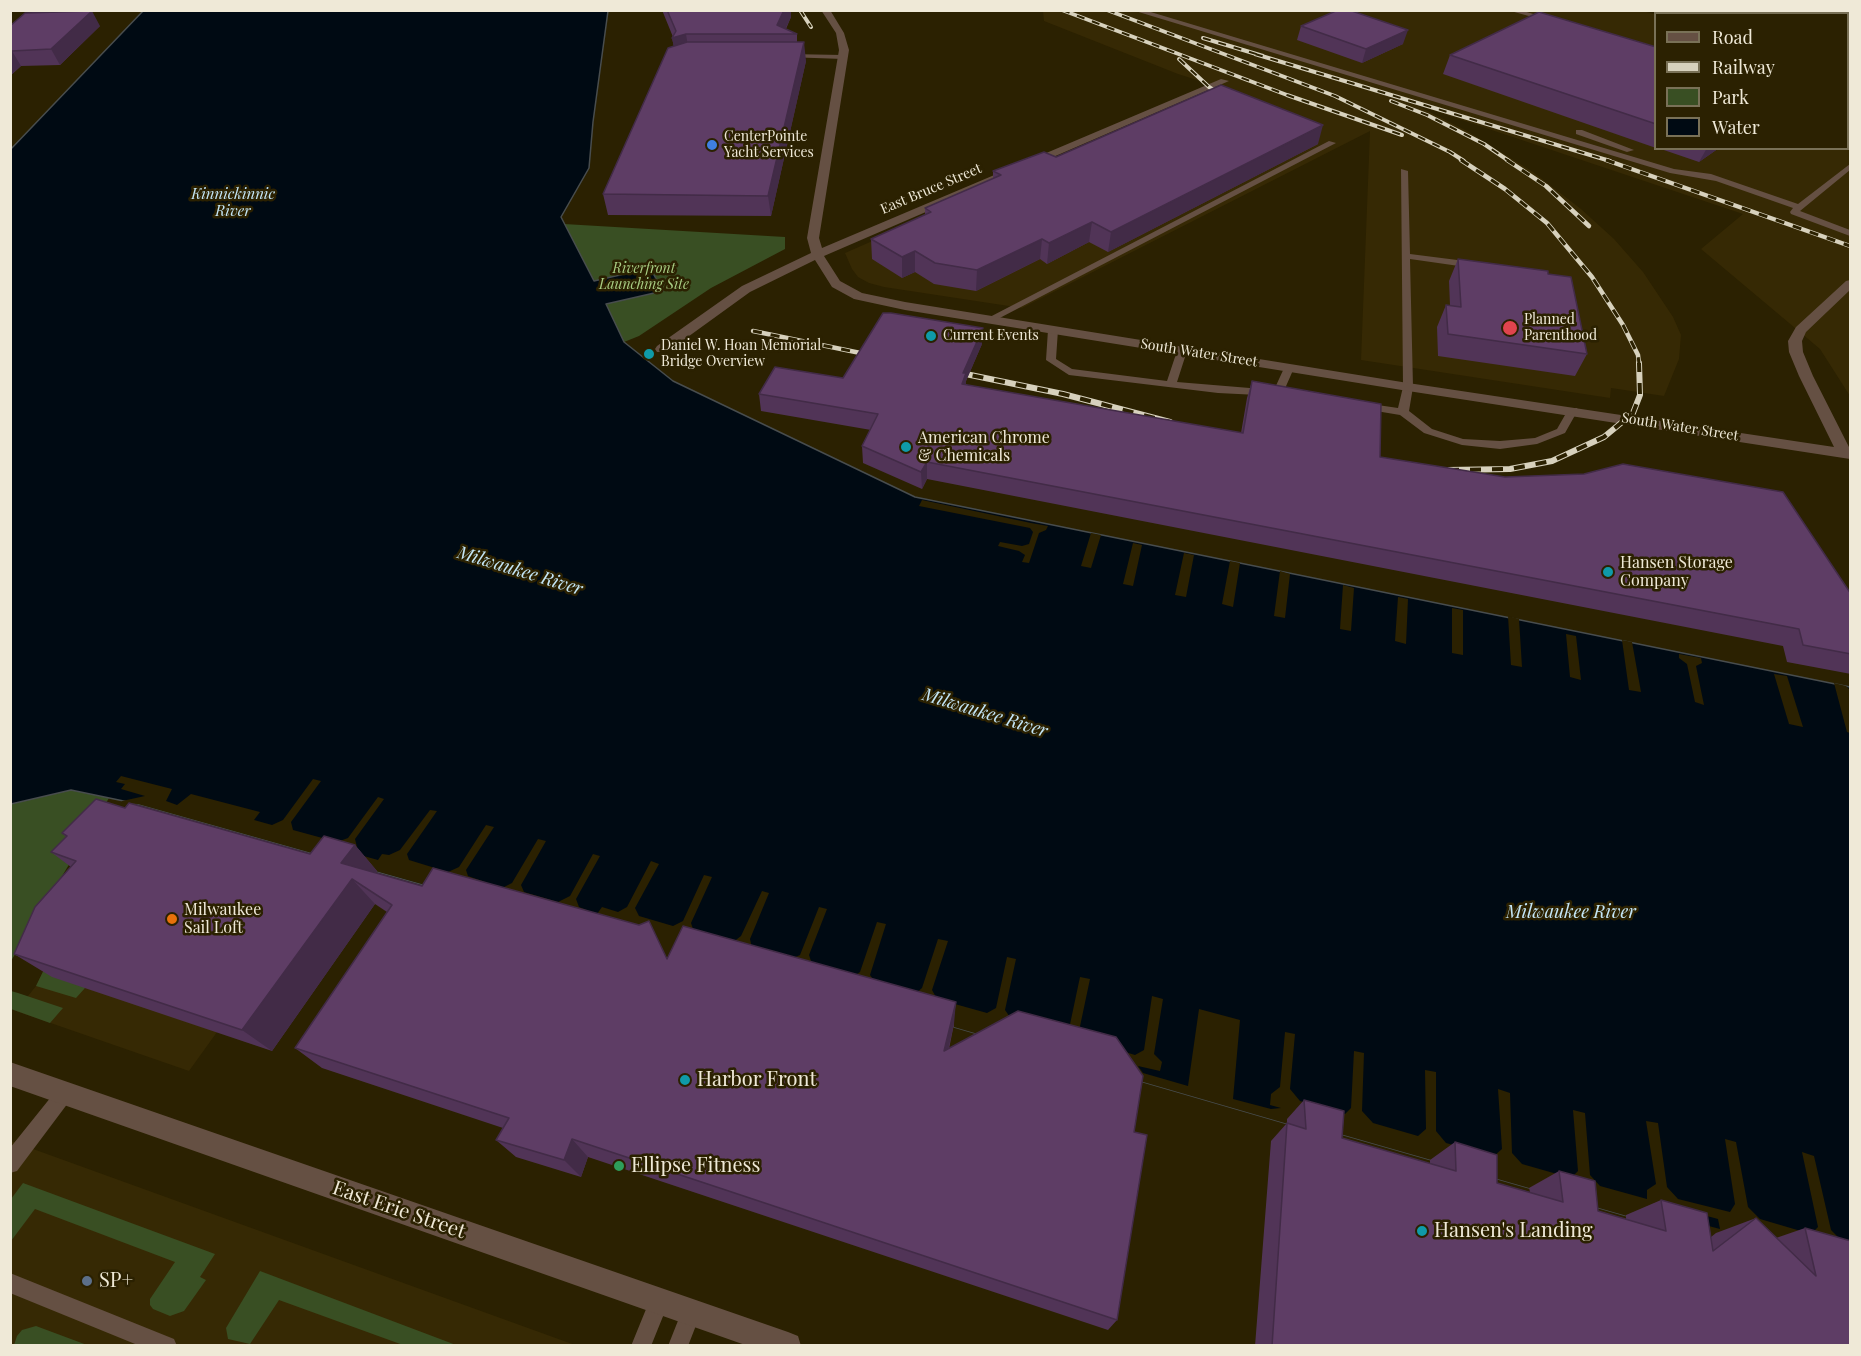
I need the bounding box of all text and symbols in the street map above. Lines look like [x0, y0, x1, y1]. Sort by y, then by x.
legend [1654, 12, 1849, 150]
text: Road [1712, 25, 1753, 49]
text: Railway [1712, 55, 1775, 79]
text: Park [1712, 85, 1749, 109]
text: Water [1712, 115, 1760, 139]
place label: CenterPointe Yacht Services [724, 129, 814, 162]
marker: CenterPointe Yacht Services [705, 138, 719, 152]
street label: East Bruce Street [878, 160, 984, 218]
water label: Kinnickinnic River [191, 185, 275, 220]
park label: Riverfront Launching Site [599, 261, 689, 294]
place label: Planned Parenthood [1524, 312, 1597, 344]
marker: Planned Parenthood [1501, 319, 1519, 337]
place label: Current Events [943, 328, 1039, 344]
marker: Current Events [924, 329, 938, 343]
street label: South Water Street [1139, 335, 1259, 371]
place label: Daniel W. Hoan Memorial Bridge Overview [661, 338, 821, 370]
marker: Daniel W. Hoan Memorial Bridge Overview [642, 347, 656, 361]
street label: South Water Street [1620, 409, 1740, 445]
place label: American Chrome & Chemicals [918, 428, 1050, 466]
marker: American Chrome & Chemicals [899, 440, 913, 454]
water label: Milwaukee River [455, 542, 585, 600]
place label: Hansen Storage Company [1620, 553, 1733, 591]
marker: Hansen Storage Company [1601, 565, 1615, 579]
water label: Milwaukee River [920, 684, 1050, 742]
place label: Milwaukee Sail Loft [184, 900, 261, 938]
water label: Milwaukee River [1506, 901, 1636, 923]
marker: Milwaukee Sail Loft [165, 912, 179, 926]
place label: Harbor Front [697, 1068, 816, 1092]
marker: Harbor Front [678, 1073, 692, 1087]
place label: Ellipse Fitness [631, 1154, 760, 1178]
marker: Ellipse Fitness [612, 1159, 626, 1173]
street label: East Erie Street [329, 1176, 469, 1244]
place label: Hansen's Landing [1434, 1219, 1593, 1243]
marker: Hansen's Landing [1415, 1224, 1429, 1238]
place label: SP+ [99, 1269, 133, 1293]
marker: SP+ [80, 1274, 94, 1288]

